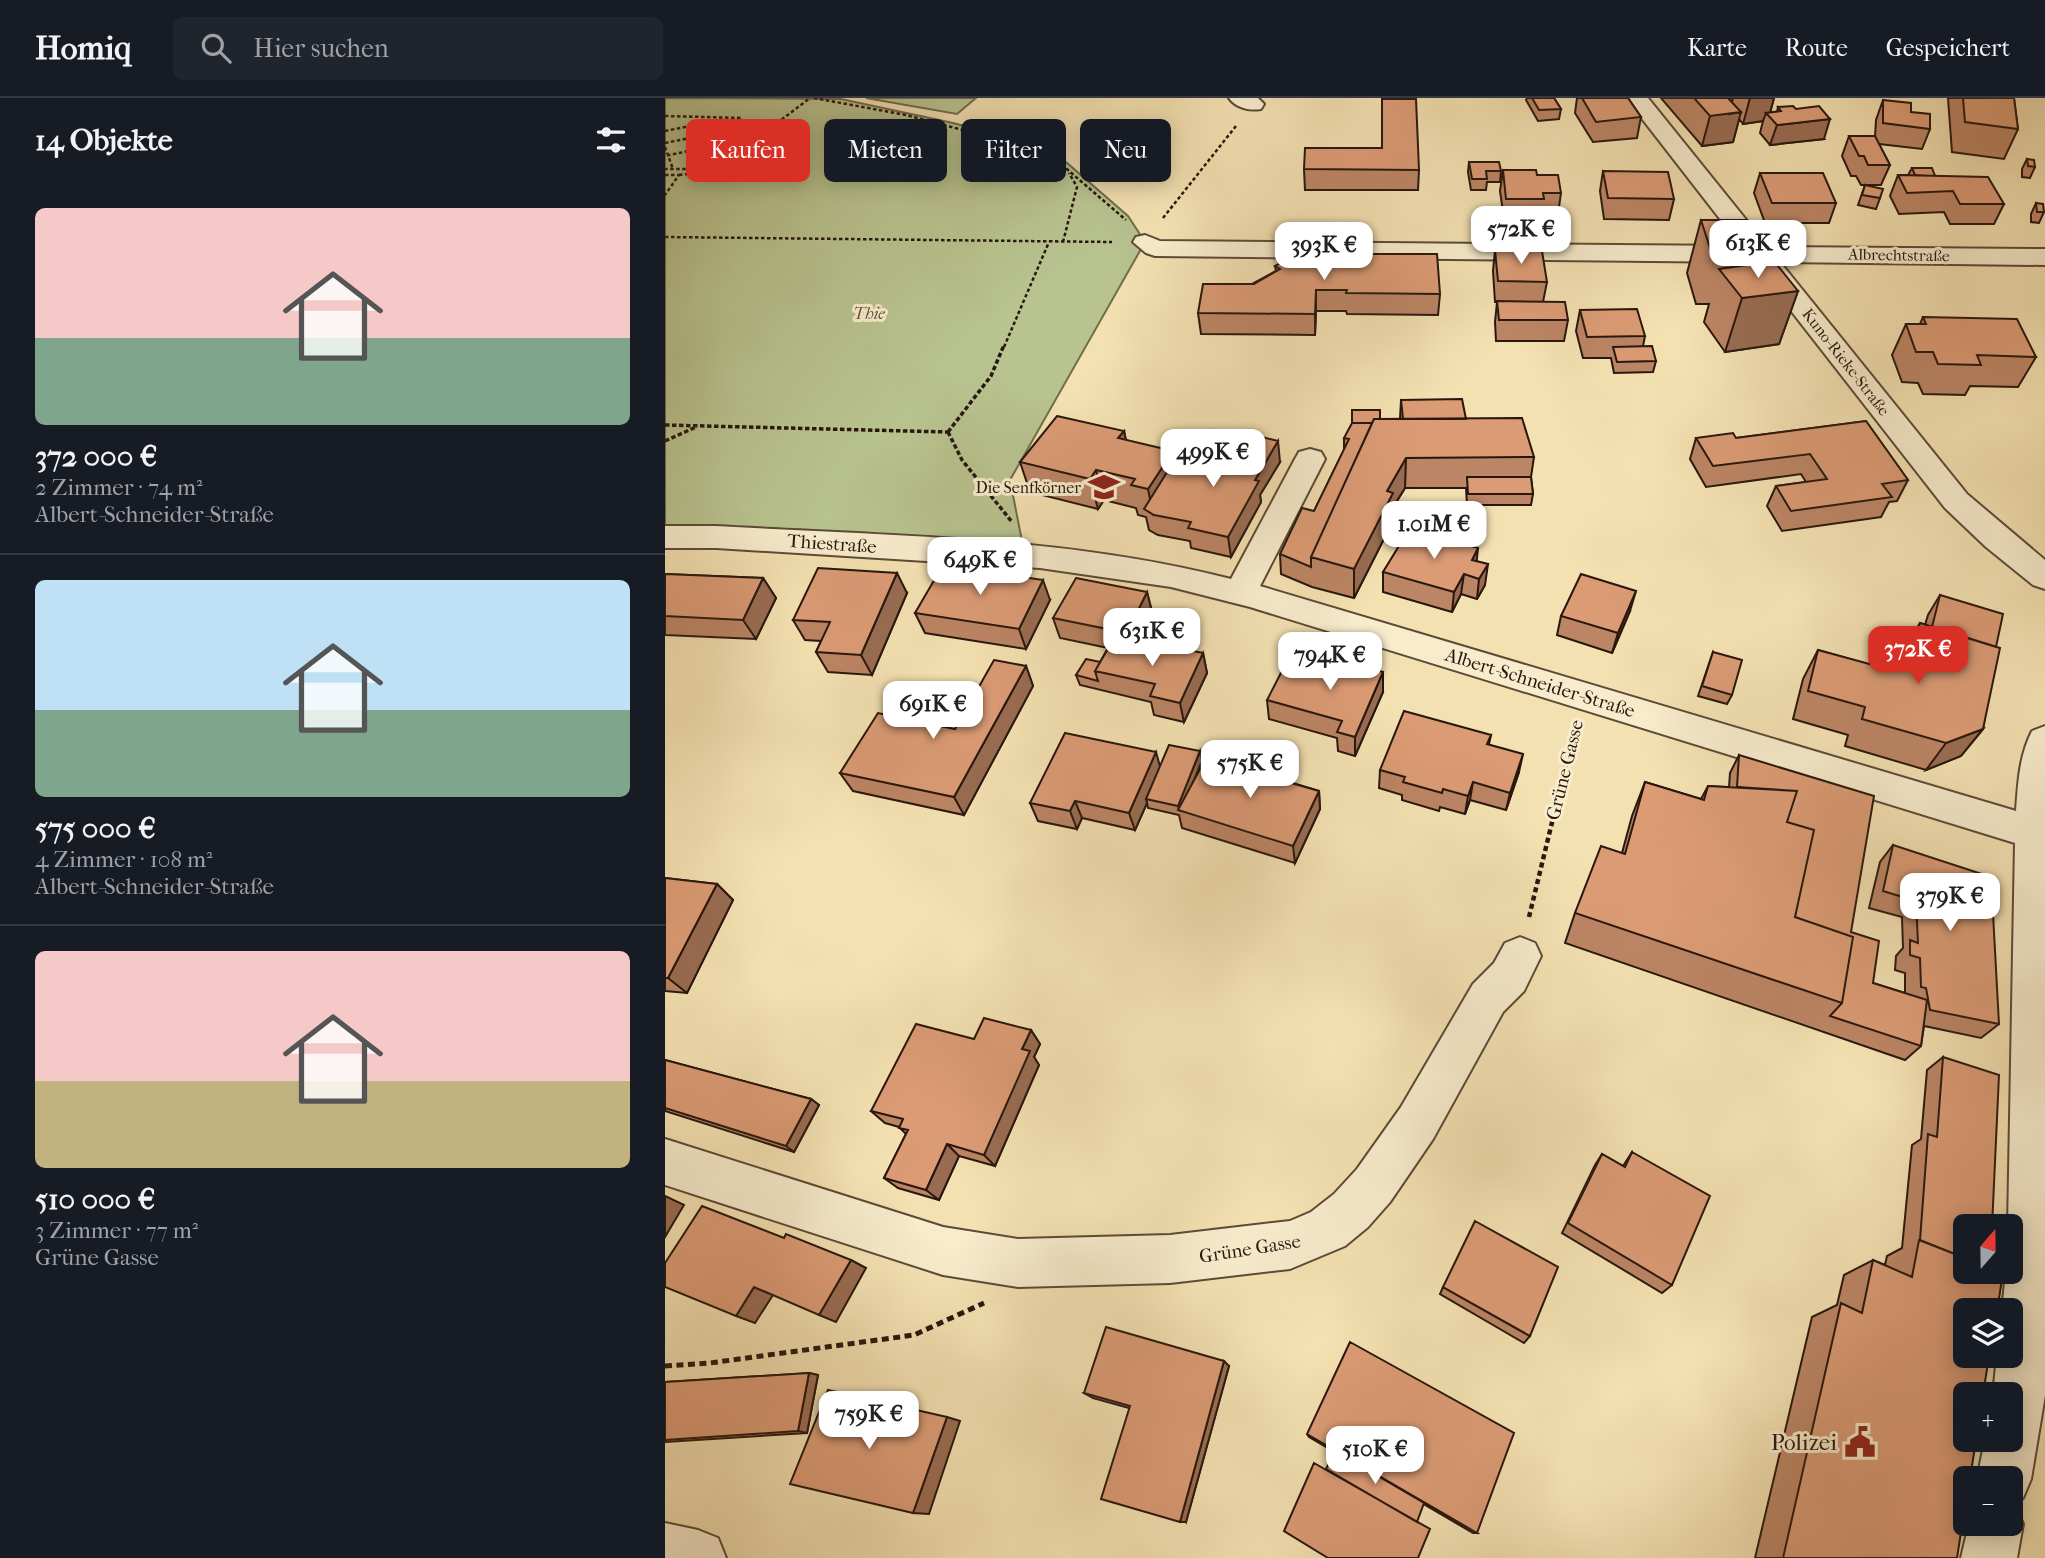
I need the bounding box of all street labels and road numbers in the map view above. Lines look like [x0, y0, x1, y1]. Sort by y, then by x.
street label: Albrechtstraße [1847, 245, 1950, 265]
street label: Kuno-Rieke-Straße [1798, 305, 1894, 419]
street label: Thiestraße [787, 530, 877, 558]
street label: Albert-Schneider-Straße [1441, 643, 1638, 722]
street label: Grüne Gasse [1542, 718, 1588, 822]
street label: Grüne Gasse [1198, 1230, 1302, 1268]

